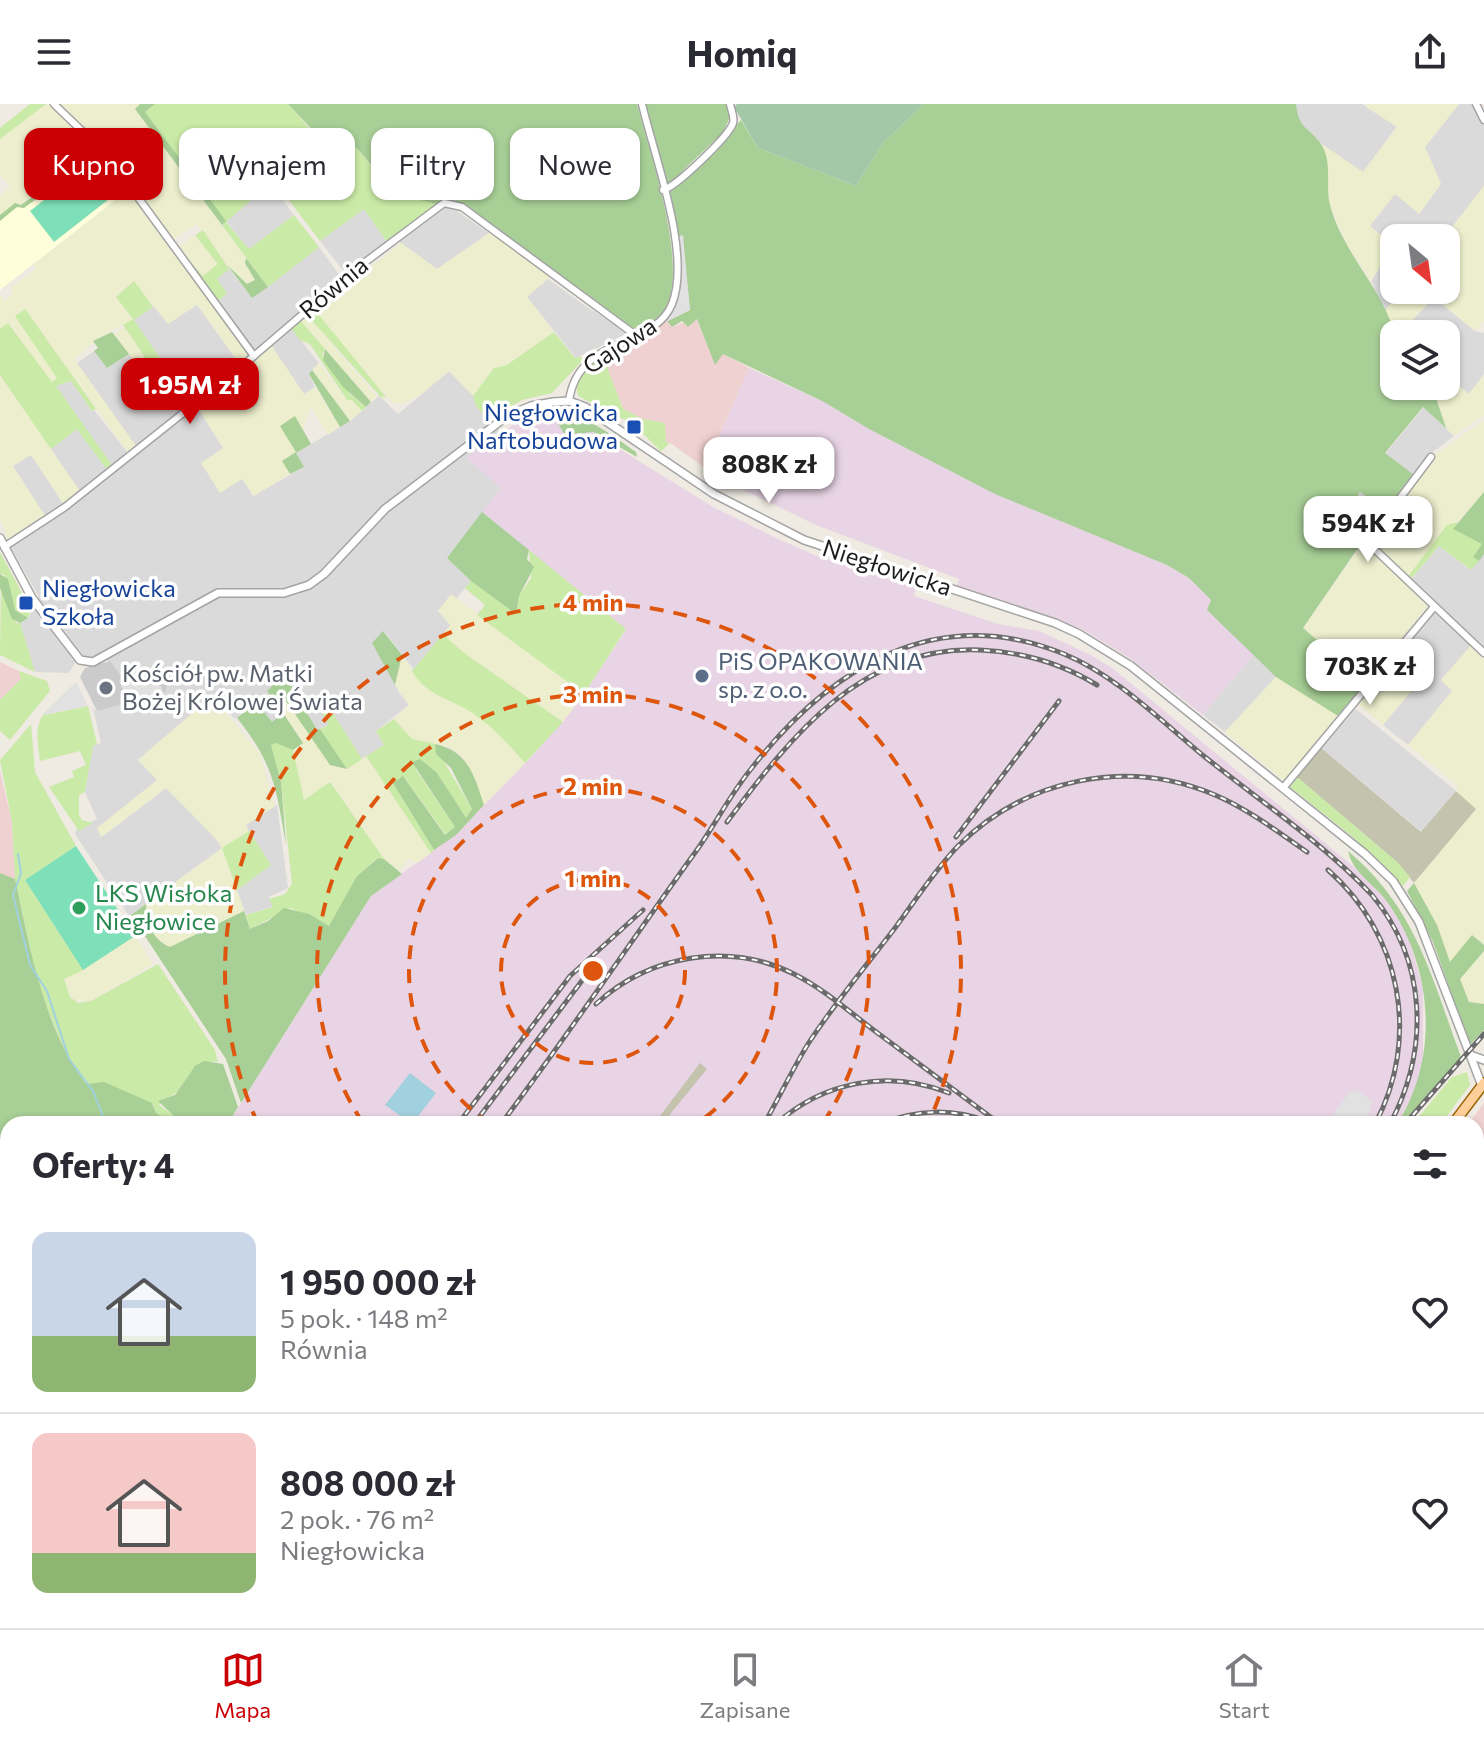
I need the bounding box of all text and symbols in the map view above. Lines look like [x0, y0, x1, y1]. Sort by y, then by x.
icon: menu [32, 30, 76, 74]
text: Homiq [686, 30, 798, 74]
icon: share [1408, 30, 1452, 74]
chip: Kupno [24, 128, 163, 200]
chip: Wynajem [179, 128, 355, 200]
chip: Filtry [371, 128, 494, 200]
chip: Nowe [510, 128, 640, 200]
north arrow [1380, 224, 1460, 304]
map controls [1380, 224, 1460, 400]
street label: Równia [293, 250, 373, 324]
street label: Gajowa [577, 310, 661, 379]
button: layers [1380, 320, 1460, 400]
pin: 1.95M zł [107, 358, 273, 426]
text: 1.95M zł [139, 368, 241, 399]
place label: Niegłowicka Naftobudowa [467, 397, 618, 454]
marker: Niegłowicka Naftobudowa [625, 418, 643, 436]
pin: 808K zł [695, 437, 843, 505]
text: 808K zł [721, 447, 817, 478]
pin: 594K zł [1294, 496, 1442, 564]
text: 594K zł [1322, 506, 1414, 537]
street label: Niegłowicka [819, 532, 956, 601]
place label: Niegłowicka Szkoła [42, 573, 176, 630]
text: 4 min [563, 587, 623, 616]
marker: Niegłowicka Szkoła [17, 594, 35, 612]
pin: 703K zł [1296, 639, 1444, 707]
place label: PiS OPAKOWANIA sp. z o.o. [718, 646, 923, 703]
text: 703K zł [1324, 649, 1416, 680]
place label: Kościół pw. Matki Bożej Królowej Świata [122, 658, 363, 715]
marker: PiS OPAKOWANIA sp. z o.o. [693, 667, 711, 685]
marker: Kościół pw. Matki Bożej Królowej Świata [97, 679, 115, 697]
text: 3 min [563, 679, 623, 708]
text: 2 min [563, 771, 623, 800]
text: 1 min [565, 863, 621, 892]
place label: LKS Wisłoka Niegłowice [95, 878, 232, 935]
marker: LKS Wisłoka Niegłowice [70, 899, 88, 917]
centre of rings [579, 957, 607, 985]
icon: filters [1408, 1142, 1452, 1186]
text: Oferty: 4 [32, 1143, 174, 1185]
text: 1 950 000 zł [280, 1260, 476, 1302]
icon: home [96, 1264, 192, 1360]
icon: heart [1408, 1290, 1452, 1334]
text: 5 pok. · 148 m² [280, 1302, 448, 1333]
text: Równia [280, 1333, 368, 1364]
text: 808 000 zł [280, 1461, 455, 1503]
icon: home [96, 1465, 192, 1561]
icon: heart [1408, 1491, 1452, 1535]
text: 2 pok. · 76 m² [280, 1503, 434, 1534]
text: Niegłowicka [280, 1534, 425, 1565]
tab: Mapa [214, 1648, 271, 1723]
tab: Zapisane [700, 1648, 790, 1723]
tab: Start [1219, 1648, 1270, 1723]

